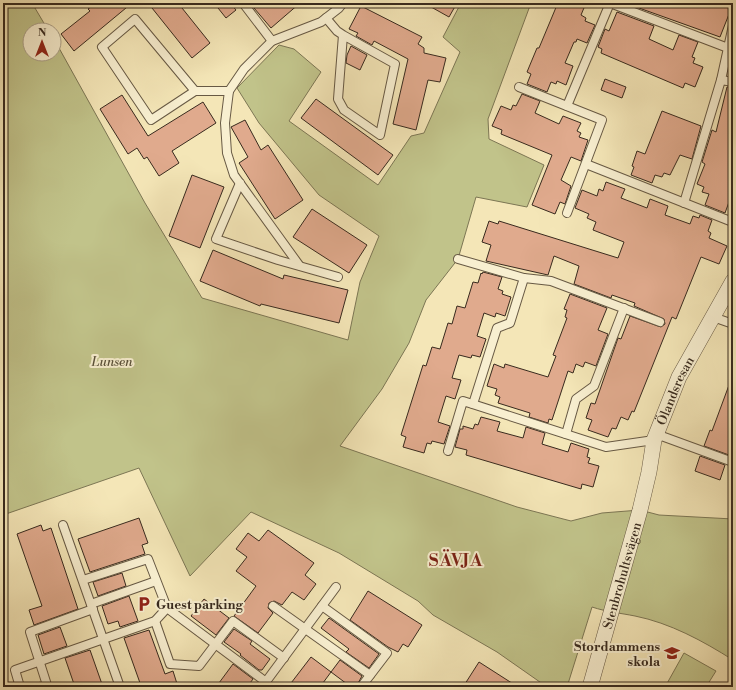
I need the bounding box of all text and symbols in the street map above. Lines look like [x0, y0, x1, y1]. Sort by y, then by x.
north arrow [22, 22, 62, 62]
text: N [38, 26, 47, 40]
park label: Lunsen [91, 354, 133, 370]
street label: Ölandsresan [653, 354, 698, 428]
street label: Stenbrohultsvägen [600, 520, 645, 631]
district label: SÄVJA [429, 549, 483, 572]
parking icon: Guest parking [135, 595, 153, 613]
place label: Guest parking [156, 597, 243, 613]
place label: Stordammens skola [574, 639, 661, 670]
school or university icon: Stordammens skola [663, 644, 681, 662]

